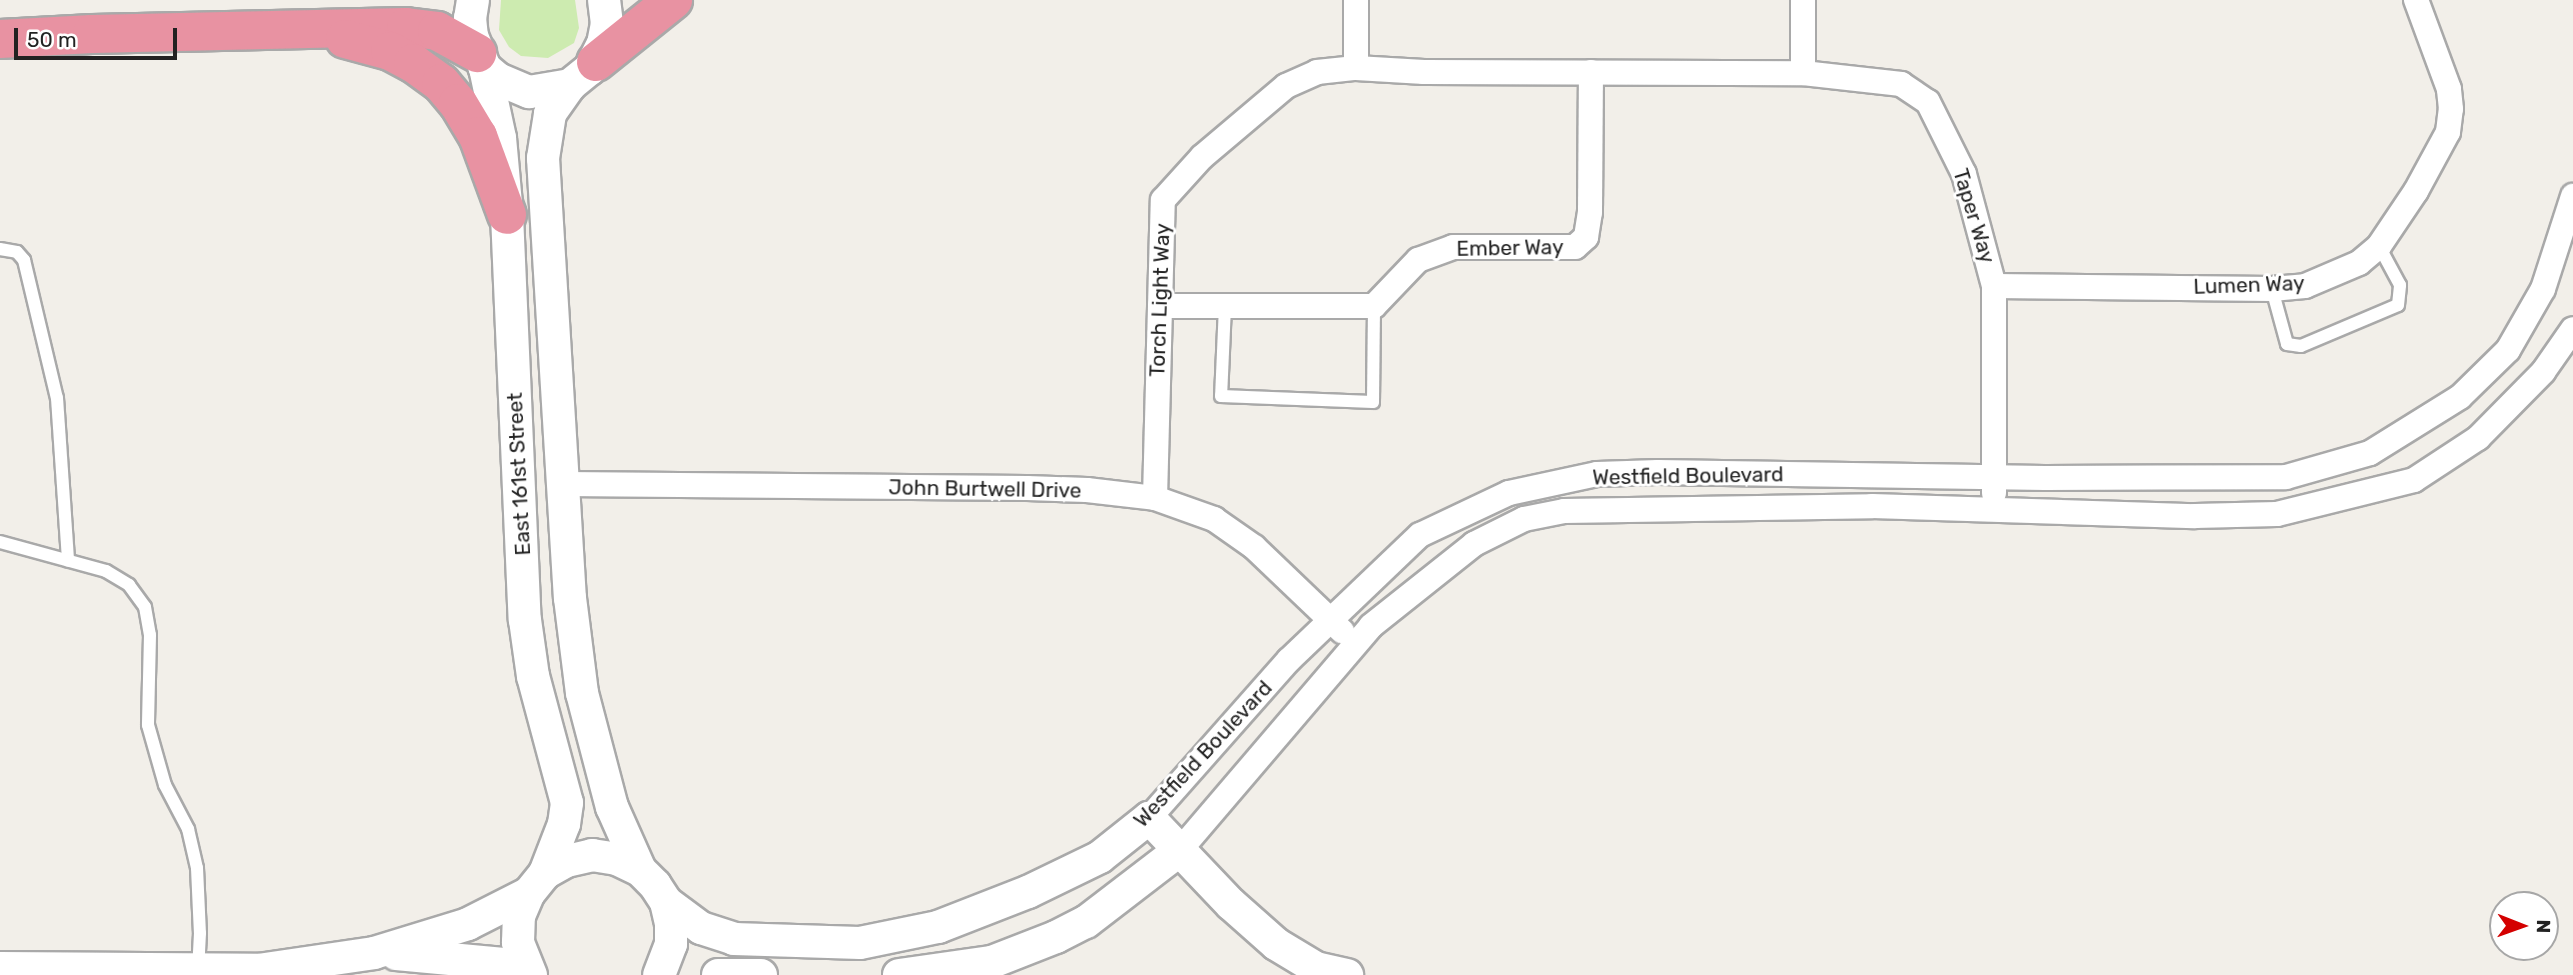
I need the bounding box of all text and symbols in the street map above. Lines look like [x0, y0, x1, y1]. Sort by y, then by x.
scale bar [18, 14, 180, 58]
text: 50 m [27, 27, 77, 52]
street label: Taper Way [1948, 165, 2000, 267]
street label: Torch Light Way [1145, 222, 1175, 378]
street label: Ember Way [1456, 234, 1564, 262]
street label: Lumen Way [2193, 270, 2305, 300]
street label: East 161st Street [502, 392, 536, 556]
street label: Westfield Boulevard [1592, 462, 1784, 490]
street label: John Burtwell Drive [888, 475, 1082, 503]
street label: Westfield Boulevard [1129, 675, 1277, 833]
north arrow [2489, 891, 2559, 961]
text: N [2532, 919, 2555, 933]

